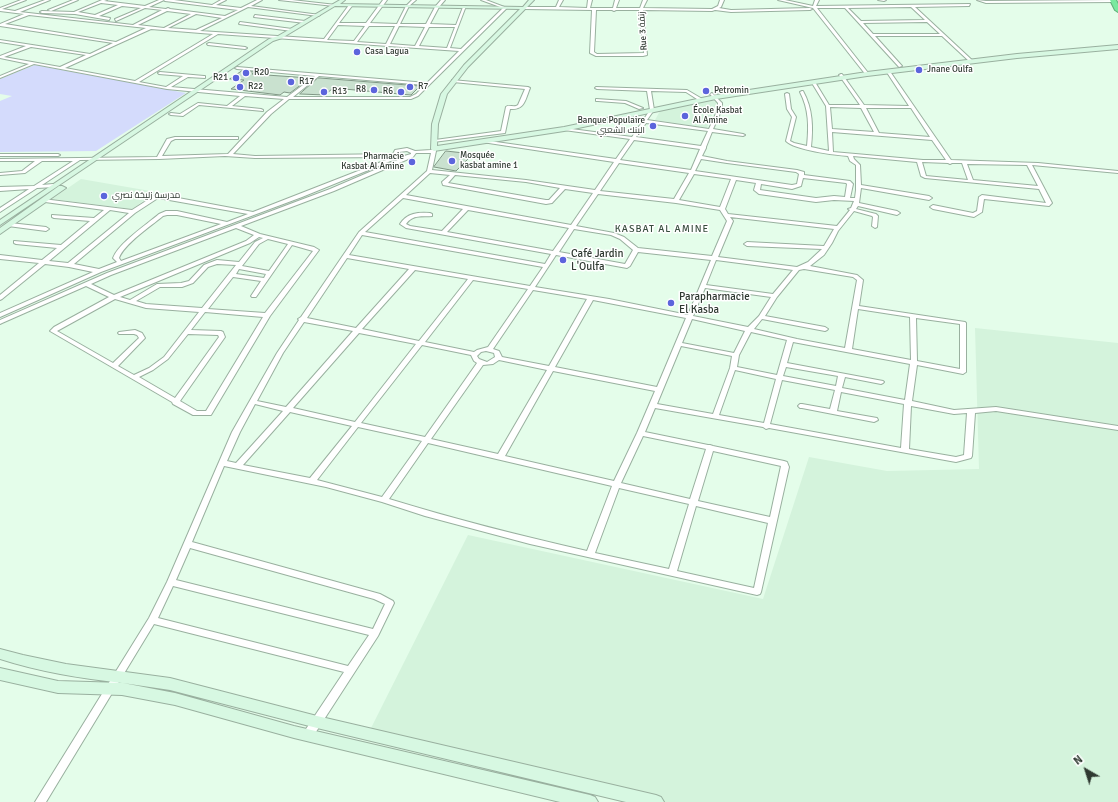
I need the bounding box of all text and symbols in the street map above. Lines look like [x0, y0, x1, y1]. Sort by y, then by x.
street label: Rue 3 زنقة [636, 11, 650, 51]
marker: Casa Lagua [352, 47, 362, 57]
place label: Casa Lagua [365, 47, 409, 57]
marker: Jnane Oulfa [914, 65, 924, 75]
place label: Jnane Oulfa [927, 65, 973, 75]
marker: R20 [241, 68, 251, 78]
place label: R20 [254, 68, 269, 78]
place label: R21 [213, 73, 228, 83]
marker: R21 [231, 73, 241, 83]
marker: R17 [286, 77, 296, 87]
place label: R17 [299, 77, 314, 87]
marker: R22 [235, 82, 245, 92]
place label: R22 [248, 82, 263, 92]
marker: R7 [405, 82, 415, 92]
place label: R7 [418, 82, 428, 92]
place label: R8 [356, 85, 366, 95]
marker: R8 [369, 85, 379, 95]
marker: Petromin [701, 86, 711, 96]
place label: Petromin [714, 86, 749, 96]
marker: R13 [319, 87, 329, 97]
place label: R13 [332, 87, 347, 97]
place label: R6 [383, 87, 393, 97]
marker: R6 [396, 87, 406, 97]
place label: École Kasbat Al Amine [693, 106, 742, 127]
marker: École Kasbat Al Amine [680, 111, 690, 121]
place label: Banque Populaire البنك الشعبي [577, 116, 645, 137]
marker: Banque Populaire البنك الشعبي [648, 121, 658, 131]
place label: Mosquée kasbat amine 1 [460, 151, 518, 172]
place label: Pharmacie Kasbat Al Amine [341, 152, 404, 173]
marker: Mosquée kasbat amine 1 [447, 156, 457, 166]
marker: Pharmacie Kasbat Al Amine [407, 157, 417, 167]
marker: مدرسة زليخة نصري [99, 191, 109, 201]
place label: مدرسة زليخة نصري [112, 191, 180, 201]
district label: KASBAT AL AMINE [615, 223, 709, 235]
place label: Café Jardin L'Oulfa [571, 247, 624, 273]
marker: Café Jardin L'Oulfa [558, 255, 568, 265]
place label: Parapharmacie El Kasba [679, 290, 750, 316]
marker: Parapharmacie El Kasba [666, 298, 676, 308]
north arrow [1066, 750, 1106, 790]
text: N [1071, 753, 1085, 768]

